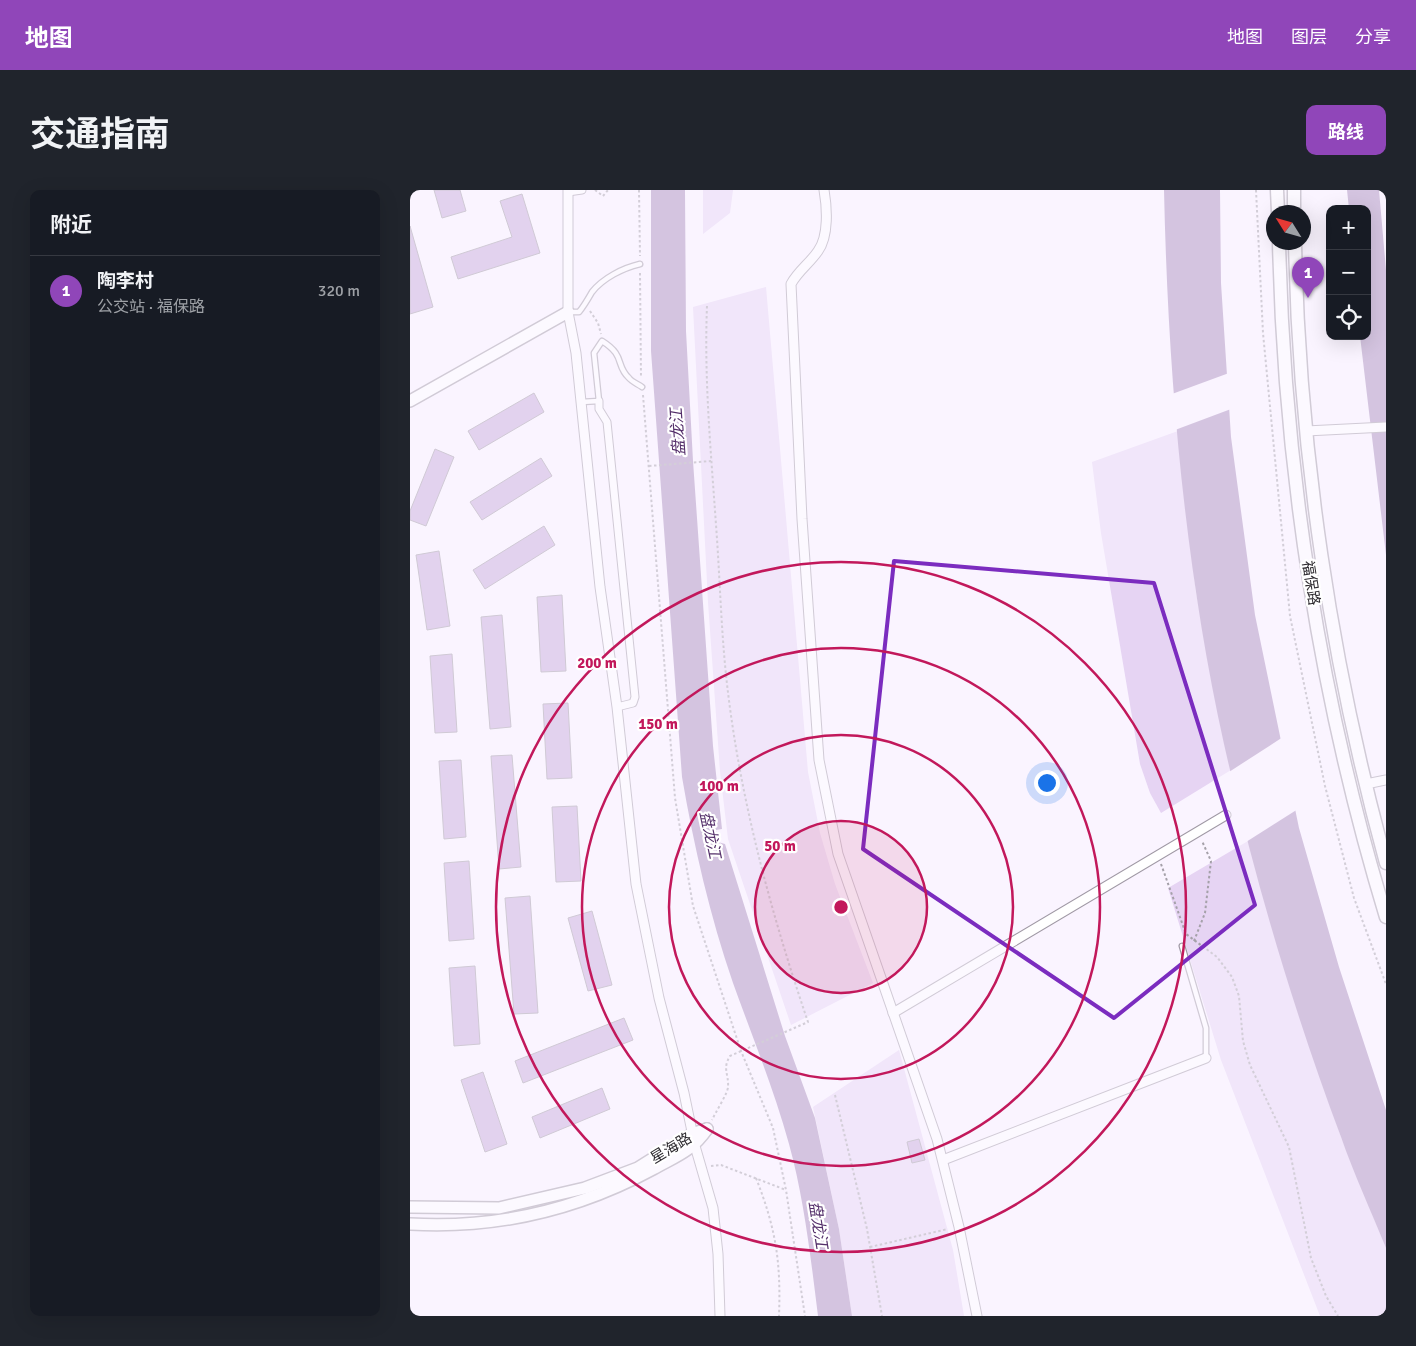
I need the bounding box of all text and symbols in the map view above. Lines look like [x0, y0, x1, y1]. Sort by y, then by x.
text: 地图 [25, 23, 73, 53]
text: 地图 [1227, 26, 1263, 48]
text: 图层 [1291, 26, 1327, 48]
text: 分享 [1355, 26, 1391, 48]
button: 路线 [1306, 105, 1386, 155]
text: 交通指南 [30, 113, 170, 156]
north arrow [1266, 205, 1311, 250]
map controls [1326, 205, 1371, 340]
button: + [1326, 205, 1371, 250]
text: 附近 [50, 212, 92, 238]
button: − [1326, 250, 1371, 295]
pin: 1 [1292, 257, 1324, 298]
text: 陶李村 [97, 269, 154, 293]
text: 1 [62, 281, 70, 301]
text: 320 m [318, 281, 360, 301]
button: locate [1326, 295, 1371, 340]
text: 公交站 · 福保路 [97, 297, 205, 317]
water label: 盘龙江 [666, 405, 690, 457]
street label: 福保路 [1299, 559, 1323, 607]
text: 200 m [577, 654, 617, 672]
text: 150 m [638, 715, 678, 733]
your location [1034, 770, 1060, 796]
text: 100 m [699, 777, 739, 795]
water label: 盘龙江 [695, 809, 725, 863]
text: 50 m [764, 837, 796, 855]
centre of rings [832, 898, 850, 916]
street label: 星海路 [647, 1129, 695, 1167]
water label: 盘龙江 [804, 1200, 832, 1252]

